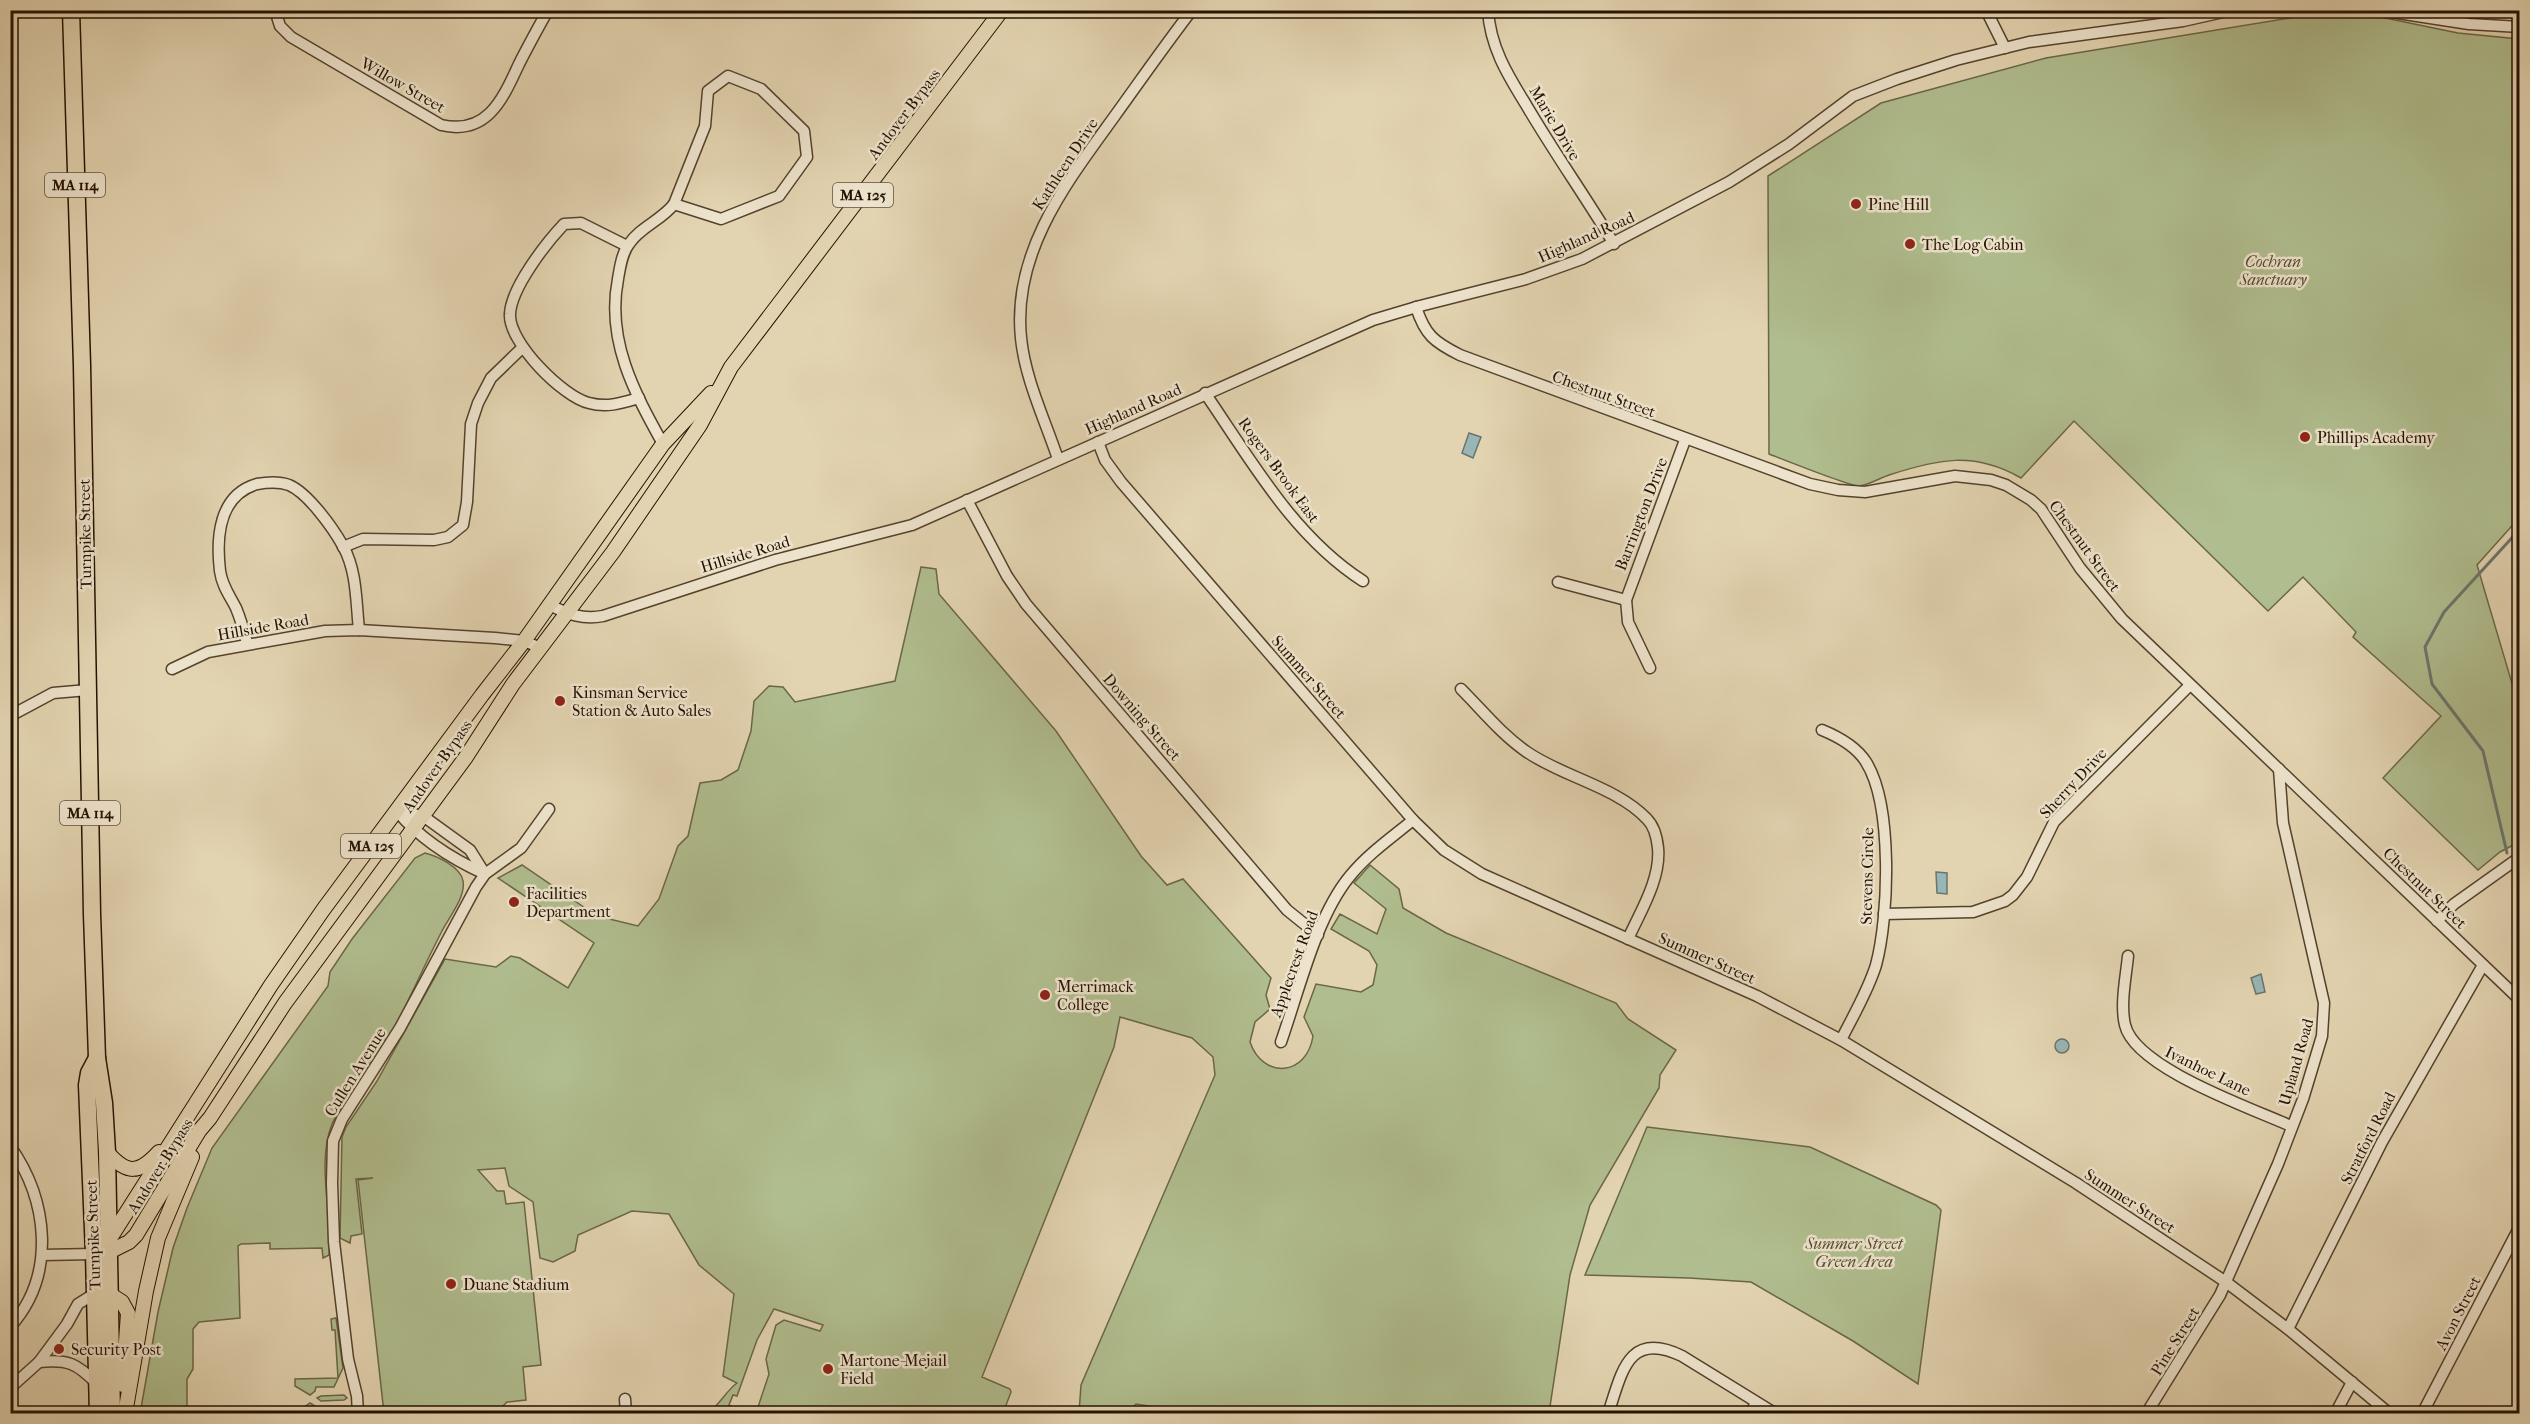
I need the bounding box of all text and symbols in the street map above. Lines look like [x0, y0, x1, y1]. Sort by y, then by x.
street label: Willow Street [356, 53, 449, 117]
street label: Andover Bypass [863, 65, 944, 164]
street label: Marie Drive [1525, 82, 1585, 164]
street label: Kathleen Drive [1028, 114, 1102, 214]
road number: MA 114 [45, 173, 105, 197]
road number: MA 125 [833, 183, 893, 207]
place label: Pine Hill [1868, 195, 1930, 214]
marker: Pine Hill [1849, 197, 1863, 211]
street label: Highland Road [1535, 207, 1637, 267]
place label: The Log Cabin [1922, 235, 2024, 254]
marker: The Log Cabin [1903, 237, 1917, 251]
park label: Cochran Sanctuary [2238, 252, 2307, 289]
street label: Chestnut Street [1550, 366, 1659, 422]
street label: Highland Road [1082, 379, 1184, 439]
street label: Rogers Brook East [1234, 414, 1324, 527]
place label: Phillips Academy [2317, 428, 2435, 447]
marker: Phillips Academy [2298, 430, 2312, 444]
street label: Barrington Drive [1611, 455, 1671, 573]
street label: Turnpike Street [75, 478, 95, 589]
street label: Chestnut Street [2045, 496, 2125, 596]
street label: Hillside Road [698, 531, 792, 577]
street label: Hillside Road [216, 610, 310, 644]
street label: Summer Street [1268, 631, 1351, 723]
street label: Downing Street [1099, 669, 1185, 765]
place label: Kinsman Service Station & Auto Sales [572, 683, 711, 720]
marker: Kinsman Service Station & Auto Sales [553, 694, 567, 708]
street label: Andover Bypass [397, 716, 476, 817]
street label: Sherry Drive [2035, 744, 2111, 822]
road number: MA 114 [60, 801, 120, 825]
street label: Stevens Circle [1857, 827, 1877, 925]
road number: MA 125 [341, 834, 401, 858]
street label: Chestnut Street [2379, 843, 2471, 933]
place label: Facilities Department [526, 884, 611, 921]
marker: Facilities Department [507, 895, 521, 909]
street label: Applecrest Road [1266, 908, 1322, 1021]
street label: Summer Street [1656, 928, 1759, 988]
place label: Merrimack College [1057, 977, 1134, 1014]
marker: Merrimack College [1038, 988, 1052, 1002]
street label: Upland Road [2274, 1016, 2318, 1108]
street label: Cullen Avenue [320, 1024, 390, 1120]
street label: Ivanhoe Lane [2162, 1042, 2254, 1100]
street label: Stratford Road [2337, 1088, 2400, 1187]
street label: Andover Bypass [123, 1115, 197, 1218]
street label: Summer Street [2081, 1165, 2179, 1237]
street label: Turnpike Street [82, 1179, 104, 1291]
park label: Summer Street Green Area [1804, 1234, 1904, 1271]
street label: Avon Street [2431, 1273, 2485, 1354]
place label: Duane Stadium [463, 1275, 570, 1294]
marker: Duane Stadium [444, 1277, 458, 1291]
street label: Pine Street [2147, 1303, 2204, 1379]
place label: Security Post [71, 1340, 162, 1359]
marker: Security Post [52, 1342, 66, 1356]
place label: Martone-Mejail Field [840, 1351, 948, 1388]
marker: Martone-Mejail Field [821, 1362, 835, 1376]

